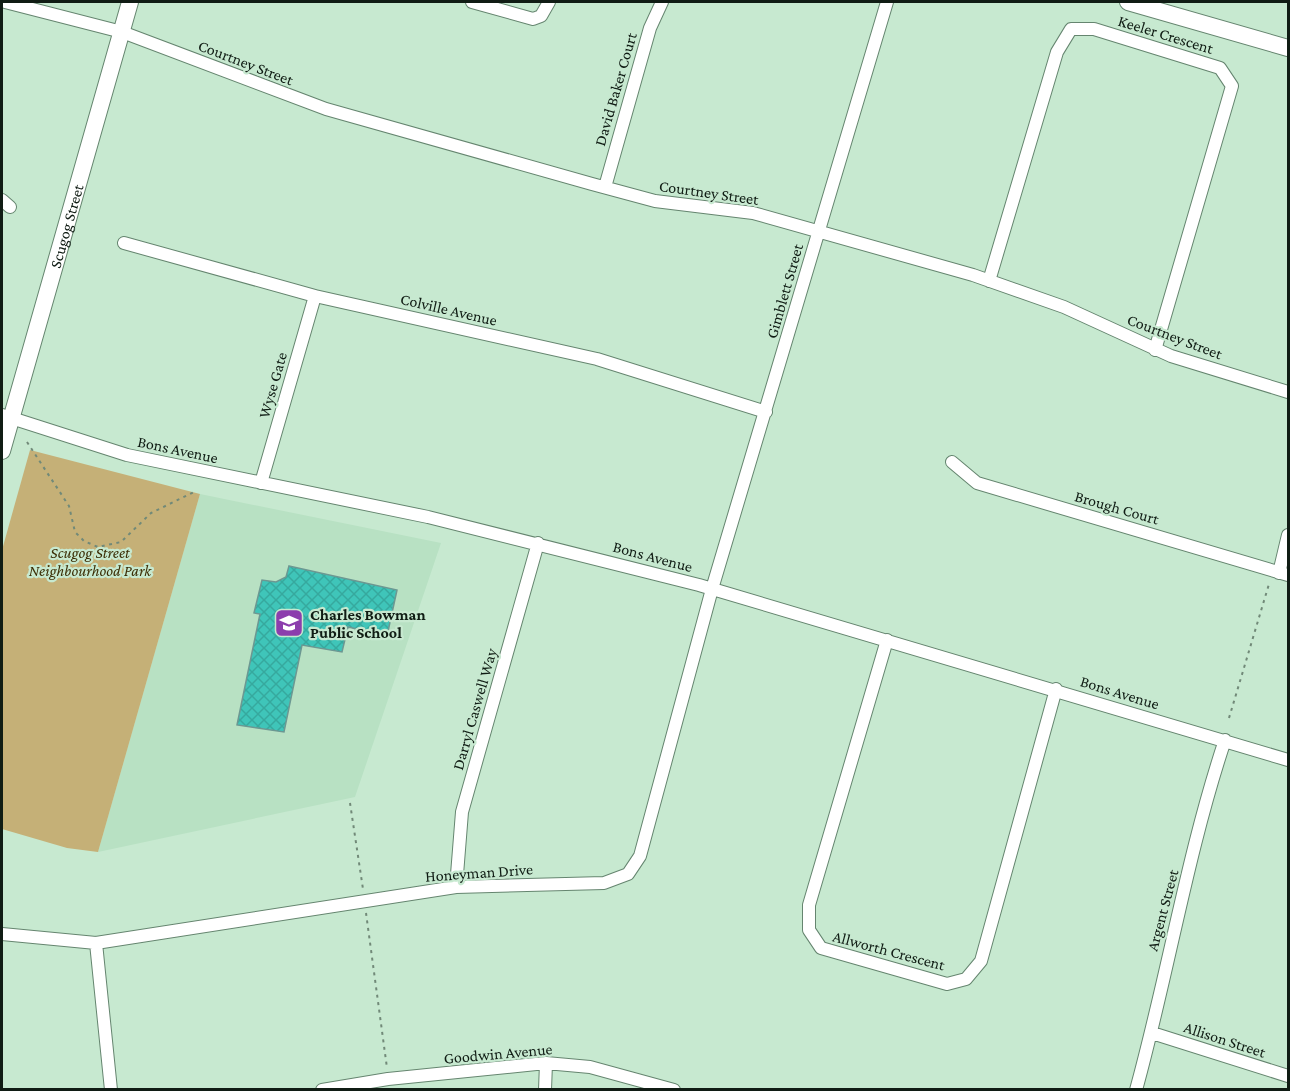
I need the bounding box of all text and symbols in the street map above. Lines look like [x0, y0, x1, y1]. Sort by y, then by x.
street label: Keeler Crescent [1116, 12, 1216, 57]
street label: David Baker Court [591, 30, 640, 148]
street label: Courtney Street [196, 37, 296, 90]
street label: Courtney Street [658, 177, 760, 209]
street label: Scugog Street [47, 182, 87, 270]
street label: Gimblett Street [763, 241, 806, 340]
street label: Colville Avenue [399, 290, 499, 329]
street label: Courtney Street [1125, 311, 1225, 364]
street label: Wyse Gate [255, 350, 291, 420]
street label: Bons Avenue [136, 433, 220, 466]
street label: Brough Court [1073, 487, 1162, 529]
street label: Bons Avenue [611, 538, 695, 575]
park label: Scugog Street Neighbourhood Park [29, 544, 152, 580]
place label: Charles Bowman Public School [310, 606, 426, 641]
school or university icon: Charles Bowman Public School [273, 607, 305, 639]
street label: Darryl Caswell Way [449, 646, 501, 772]
street label: Bons Avenue [1078, 672, 1161, 713]
street label: Honeyman Drive [425, 860, 534, 886]
street label: Argent Street [1143, 867, 1183, 953]
street label: Allworth Crescent [831, 927, 947, 974]
street label: Allison Street [1182, 1018, 1269, 1061]
street label: Goodwin Avenue [443, 1040, 553, 1067]

